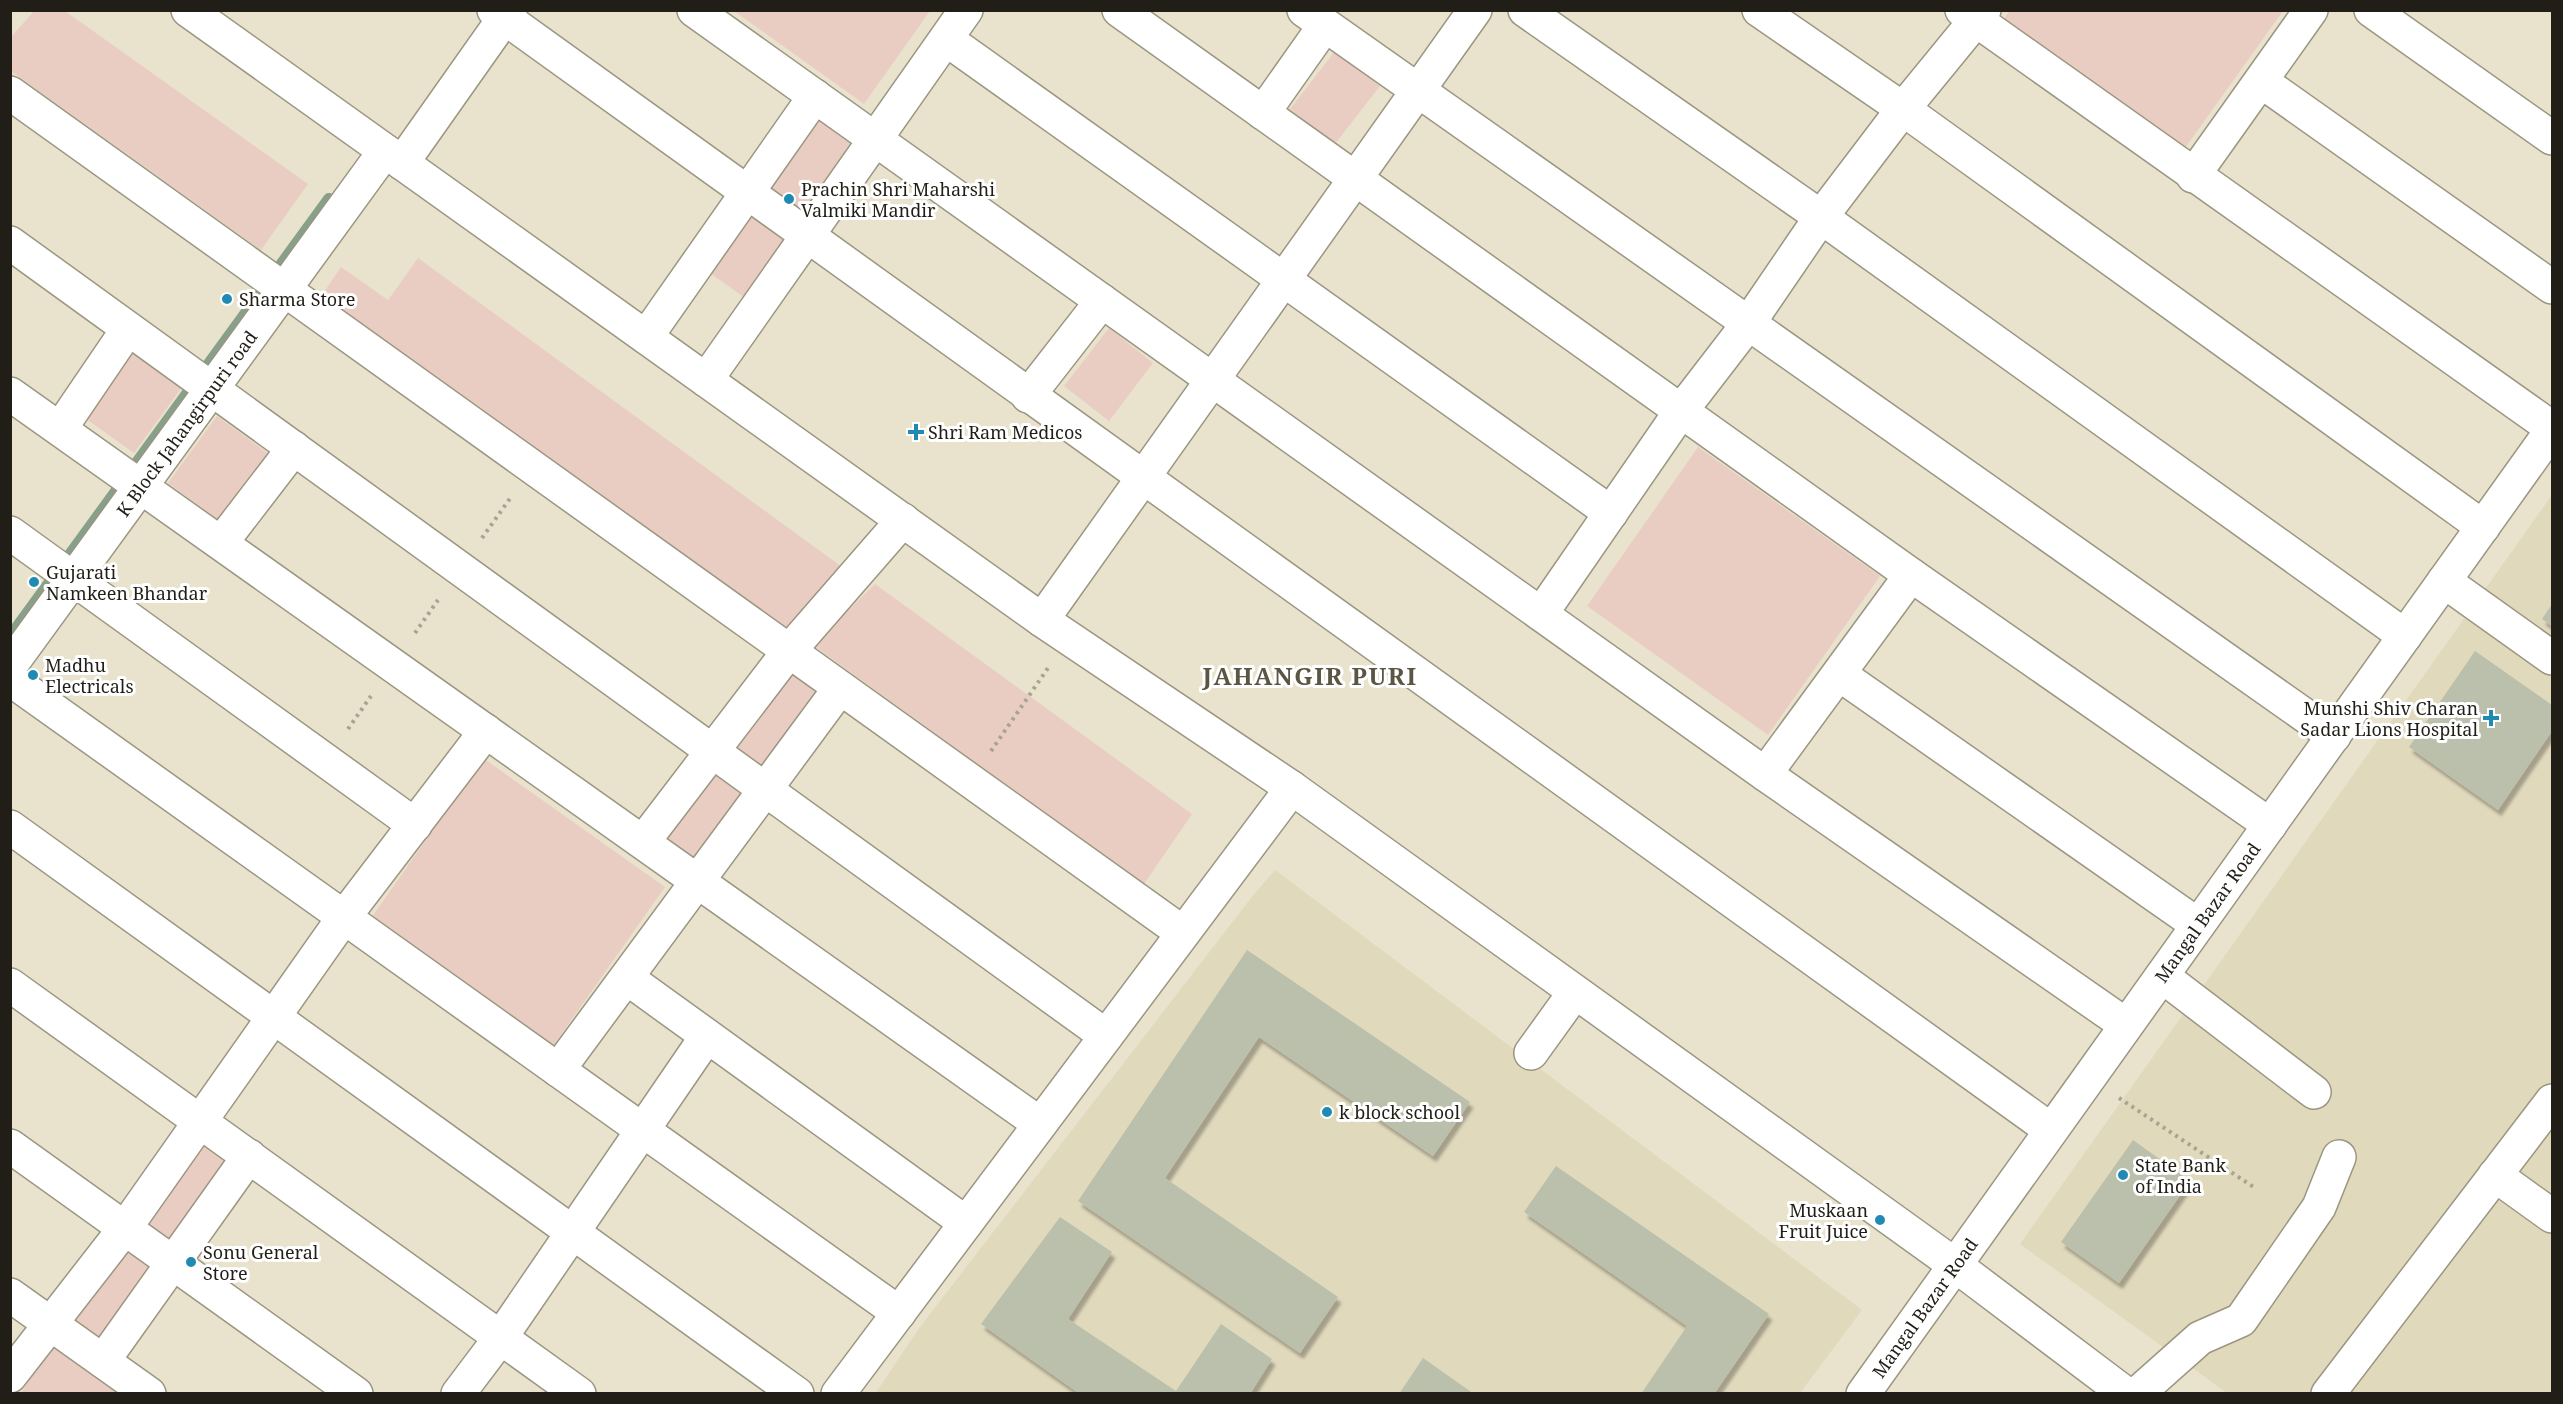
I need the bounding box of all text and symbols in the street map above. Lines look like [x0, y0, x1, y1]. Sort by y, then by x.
place label: Prachin Shri Maharshi Valmiki Mandir [801, 177, 995, 222]
marker: Prachin Shri Maharshi Valmiki Mandir [782, 192, 796, 206]
place label: Sharma Store [239, 287, 355, 311]
marker: Sharma Store [220, 292, 234, 306]
street label: K Block Jahangirpuri road [111, 326, 262, 521]
place label: Shri Ram Medicos [928, 420, 1082, 444]
marker: Shri Ram Medicos [909, 425, 923, 439]
place label: Gujarati Namkeen Bhandar [46, 560, 208, 605]
marker: Gujarati Namkeen Bhandar [27, 575, 41, 589]
place label: Madhu Electricals [45, 653, 134, 698]
district label: JAHANGIR PURI [1201, 659, 1418, 692]
marker: Madhu Electricals [26, 668, 40, 682]
place label: Munshi Shiv Charan Sadar Lions Hospital [2300, 696, 2478, 741]
marker: Munshi Shiv Charan Sadar Lions Hospital [2482, 709, 2500, 727]
street label: Mangal Bazar Road [2149, 838, 2265, 987]
place label: k block school [1339, 1100, 1460, 1124]
marker: k block school [1320, 1105, 1334, 1119]
place label: State Bank of India [2135, 1153, 2226, 1198]
marker: State Bank of India [2116, 1168, 2130, 1182]
place label: Muskaan Fruit Juice [1779, 1198, 1868, 1243]
marker: Muskaan Fruit Juice [1873, 1213, 1887, 1227]
street label: Mangal Bazar Road [1866, 1233, 1983, 1383]
place label: Sonu General Store [203, 1240, 319, 1285]
marker: Sonu General Store [184, 1255, 198, 1269]

